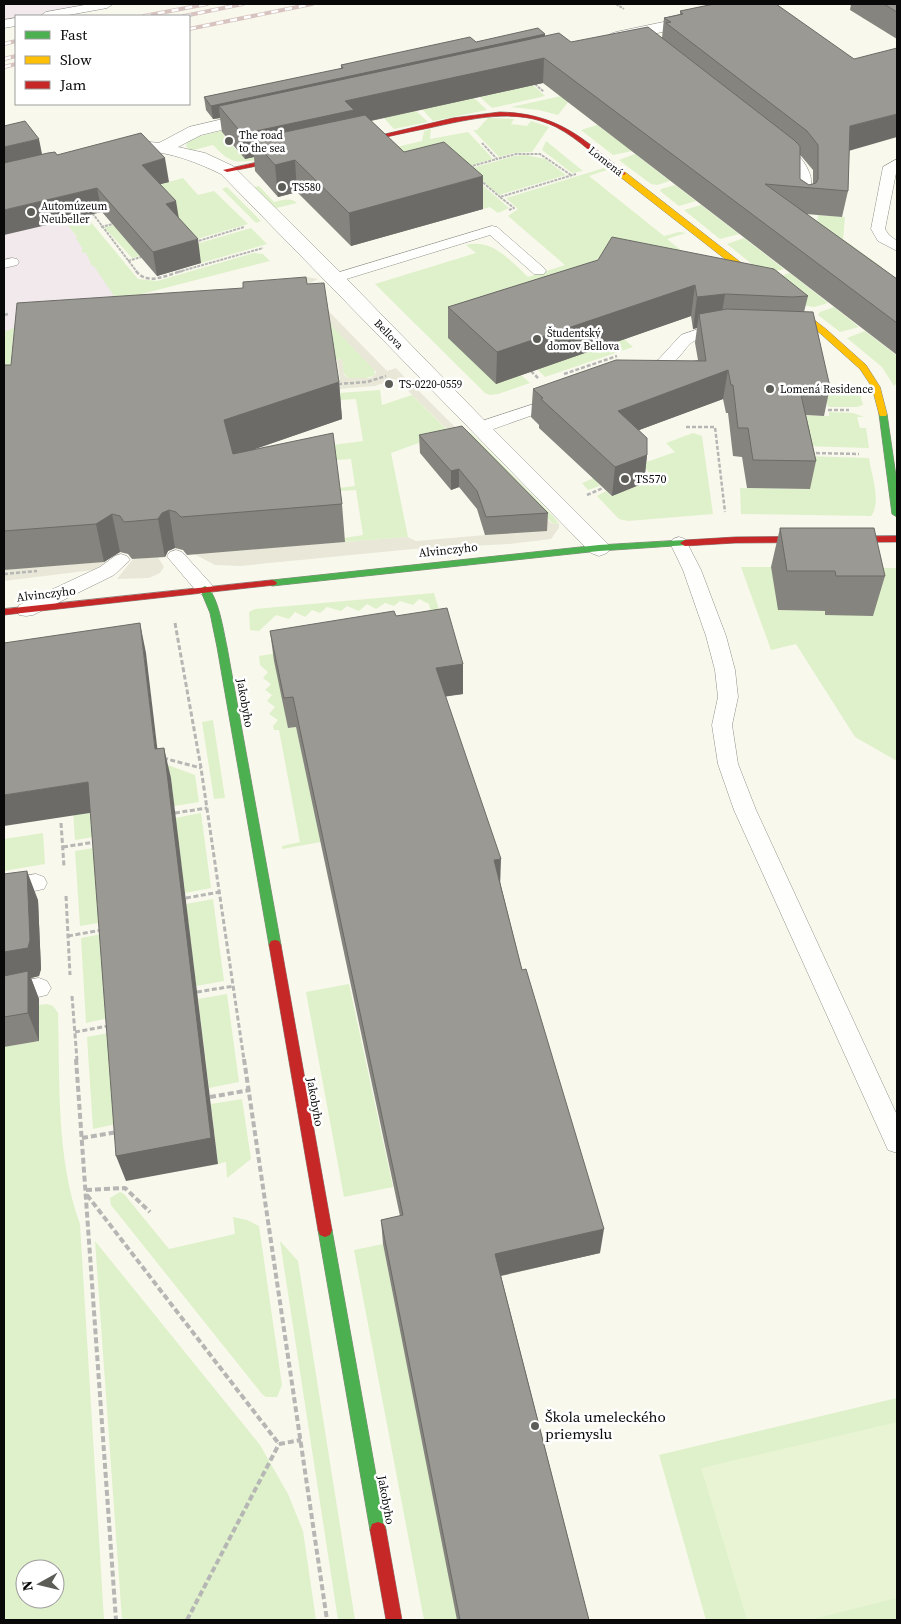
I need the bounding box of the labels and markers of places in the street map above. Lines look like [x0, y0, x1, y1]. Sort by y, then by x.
place label: The road to the sea [239, 128, 286, 156]
marker: The road to the sea [223, 135, 235, 147]
place label: TS580 [292, 180, 321, 195]
marker: TS580 [276, 181, 288, 193]
place label: Automúzeum Neubeller [41, 199, 107, 227]
marker: Automúzeum Neubeller [25, 206, 37, 218]
place label: Študentský domov Bellova [547, 326, 620, 354]
marker: Študentský domov Bellova [531, 333, 543, 345]
place label: TS-0220-0559 [399, 377, 462, 392]
marker: TS-0220-0559 [383, 378, 395, 390]
place label: Lomená Residence [780, 382, 874, 397]
marker: Lomená Residence [764, 383, 776, 395]
place label: TS570 [635, 471, 666, 487]
marker: TS570 [619, 473, 631, 485]
place label: Škola umeleckého priemyslu [545, 1406, 666, 1444]
marker: Škola umeleckého priemyslu [529, 1420, 541, 1432]

